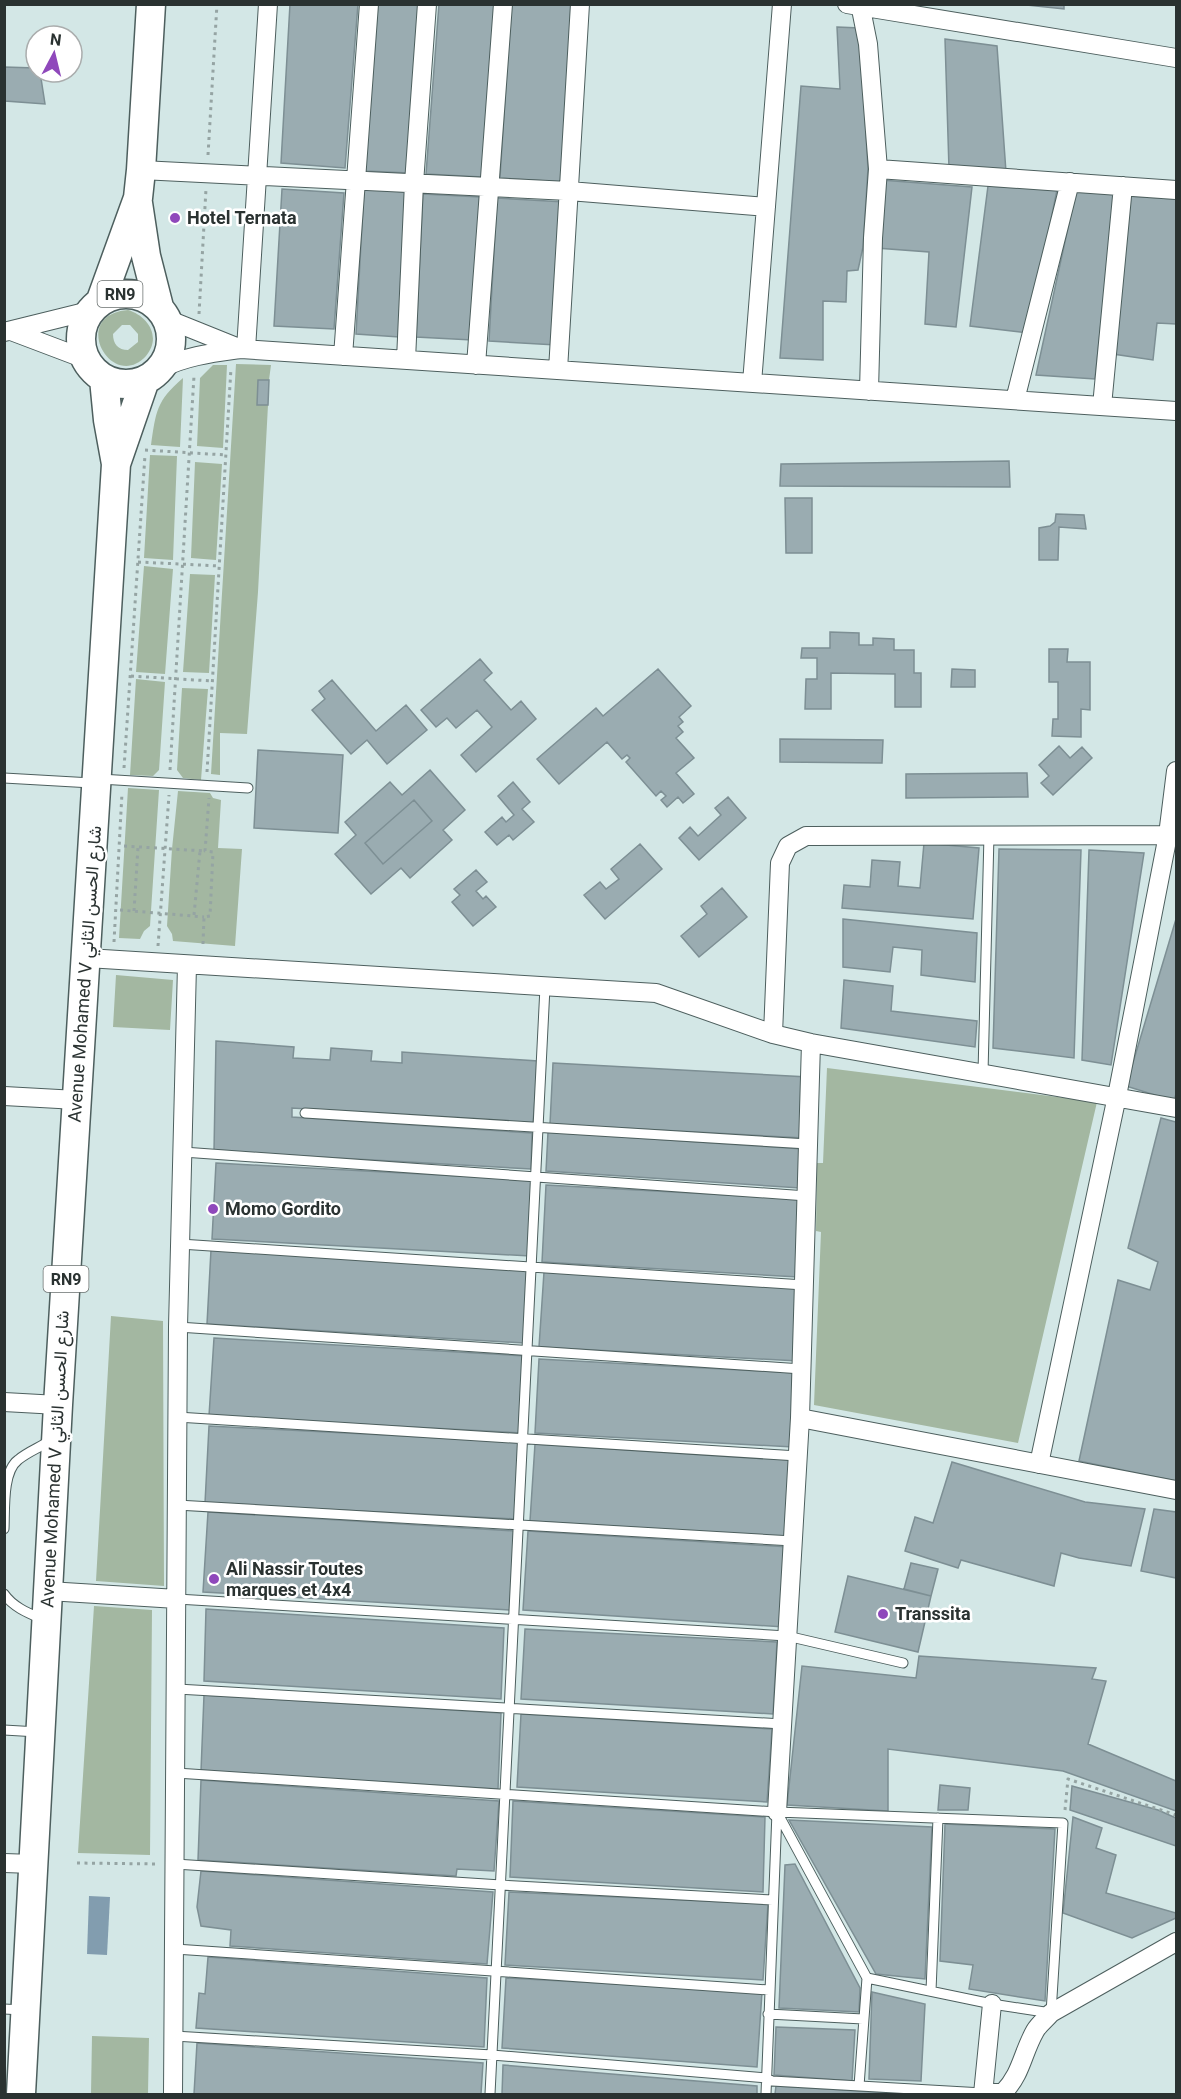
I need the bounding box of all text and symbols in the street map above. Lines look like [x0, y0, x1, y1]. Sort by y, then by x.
north arrow [24, 24, 84, 84]
text: N [49, 29, 63, 50]
place label: Hotel Ternata [187, 207, 297, 228]
marker: Hotel Ternata [168, 211, 182, 225]
road number: RN9 [98, 281, 142, 307]
street label: Avenue Mohamed V شارع الحسن الثاني [64, 825, 110, 1123]
place label: Momo Gordito [225, 1198, 341, 1219]
marker: Momo Gordito [206, 1202, 220, 1216]
road number: RN9 [44, 1266, 88, 1292]
street label: Avenue Mohamed V شارع الحسن الثاني [36, 1310, 78, 1608]
place label: Ali Nassir Toutes marques et 4x4 [226, 1558, 363, 1600]
marker: Ali Nassir Toutes marques et 4x4 [207, 1572, 221, 1586]
place label: Transsita [895, 1603, 971, 1624]
marker: Transsita [876, 1607, 890, 1621]

